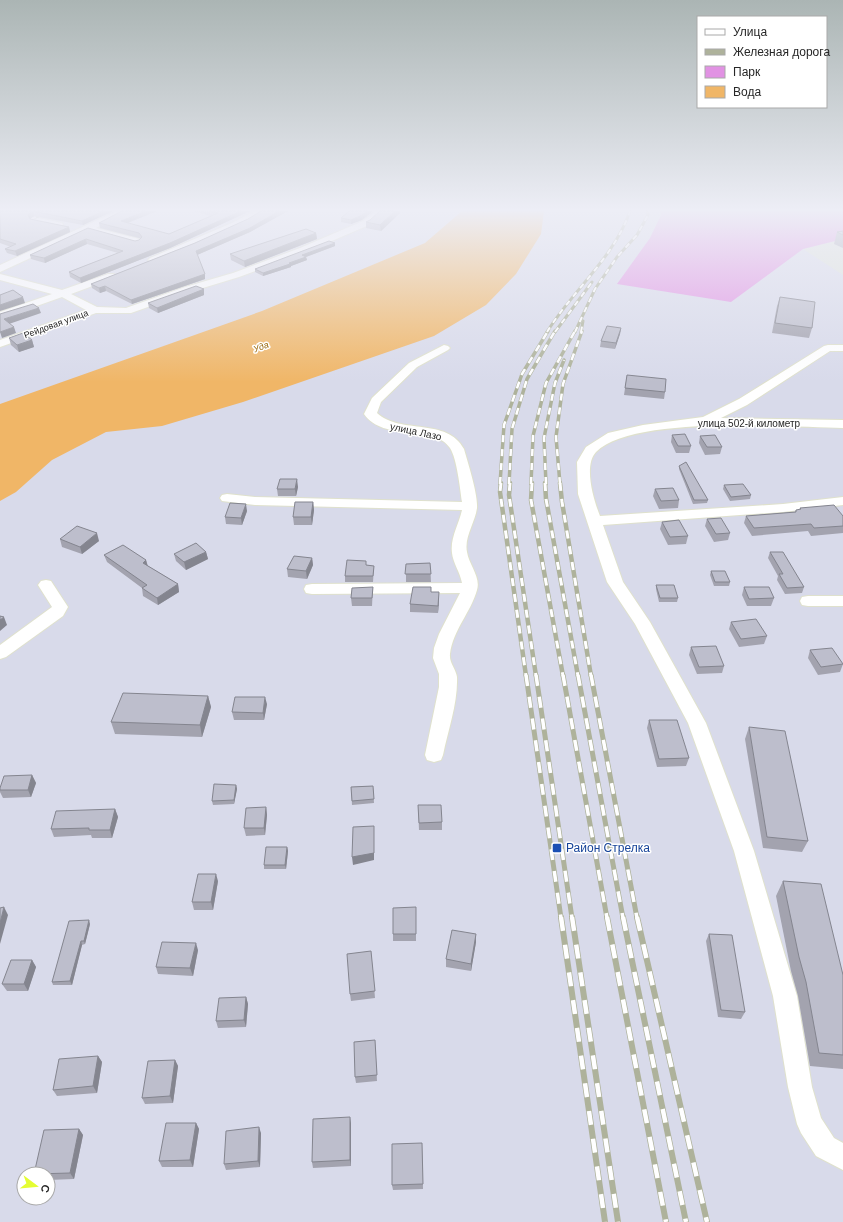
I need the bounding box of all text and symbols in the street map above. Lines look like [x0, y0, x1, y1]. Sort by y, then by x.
legend [697, 16, 827, 108]
text: Улица [733, 25, 767, 39]
text: Железная дорога [733, 45, 830, 59]
text: Парк [733, 65, 761, 79]
text: Вода [733, 85, 761, 99]
street label: Рейдовая улица [22, 308, 90, 340]
water label: Уда [251, 340, 270, 355]
street label: улица 502-й километр [698, 418, 801, 429]
street label: улица Лазо [389, 421, 443, 442]
place label: Район Стрелка [566, 841, 650, 855]
marker: Район Стрелка [551, 842, 563, 854]
north arrow [16, 1166, 56, 1206]
text: С [39, 1183, 52, 1194]

